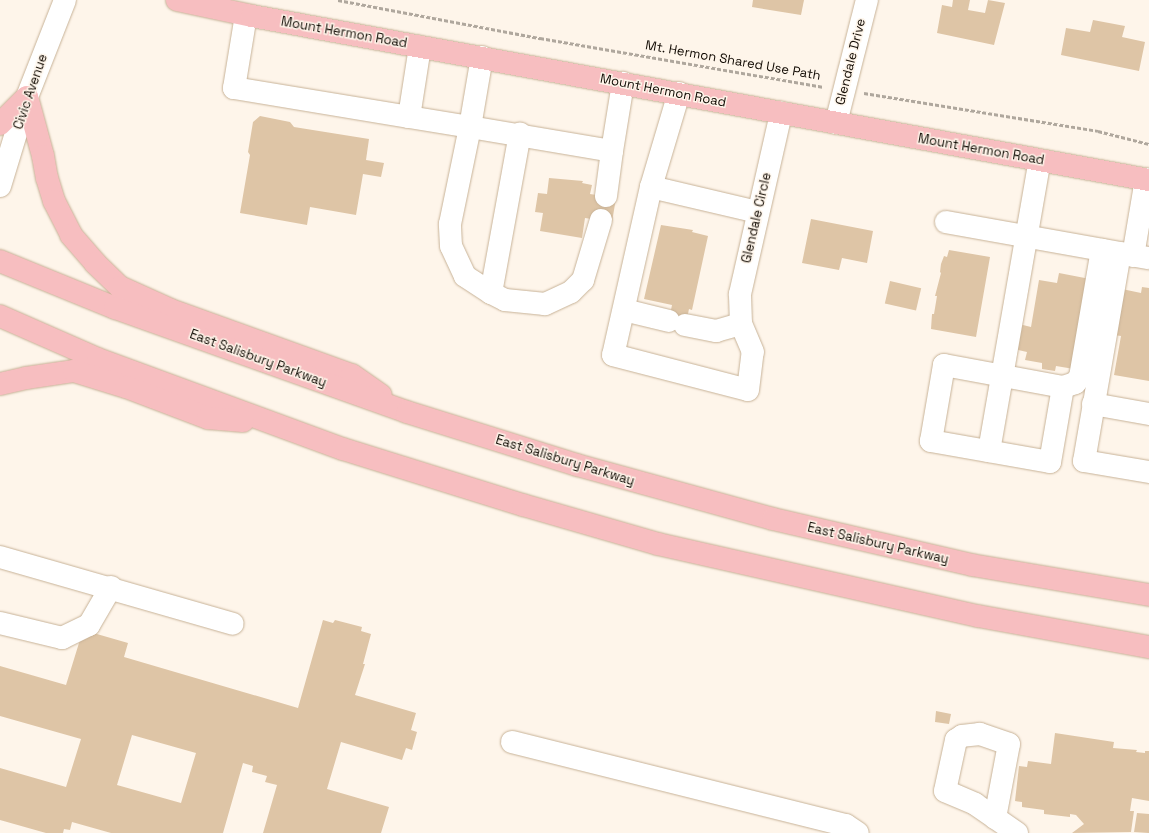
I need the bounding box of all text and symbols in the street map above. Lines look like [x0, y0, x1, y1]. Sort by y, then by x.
street label: Mount Hermon Road [280, 14, 408, 52]
street label: Glendale Drive [833, 17, 869, 107]
street label: Mt. Hermon Shared Use Path [644, 38, 822, 84]
street label: Civic Avenue [11, 52, 51, 132]
street label: Mount Hermon Road [599, 71, 727, 111]
street label: Mount Hermon Road [917, 131, 1045, 169]
street label: Glendale Circle [739, 171, 775, 265]
street label: East Salisbury Parkway [187, 327, 329, 391]
street label: East Salisbury Parkway [494, 432, 636, 490]
street label: East Salisbury Parkway [806, 520, 950, 568]

